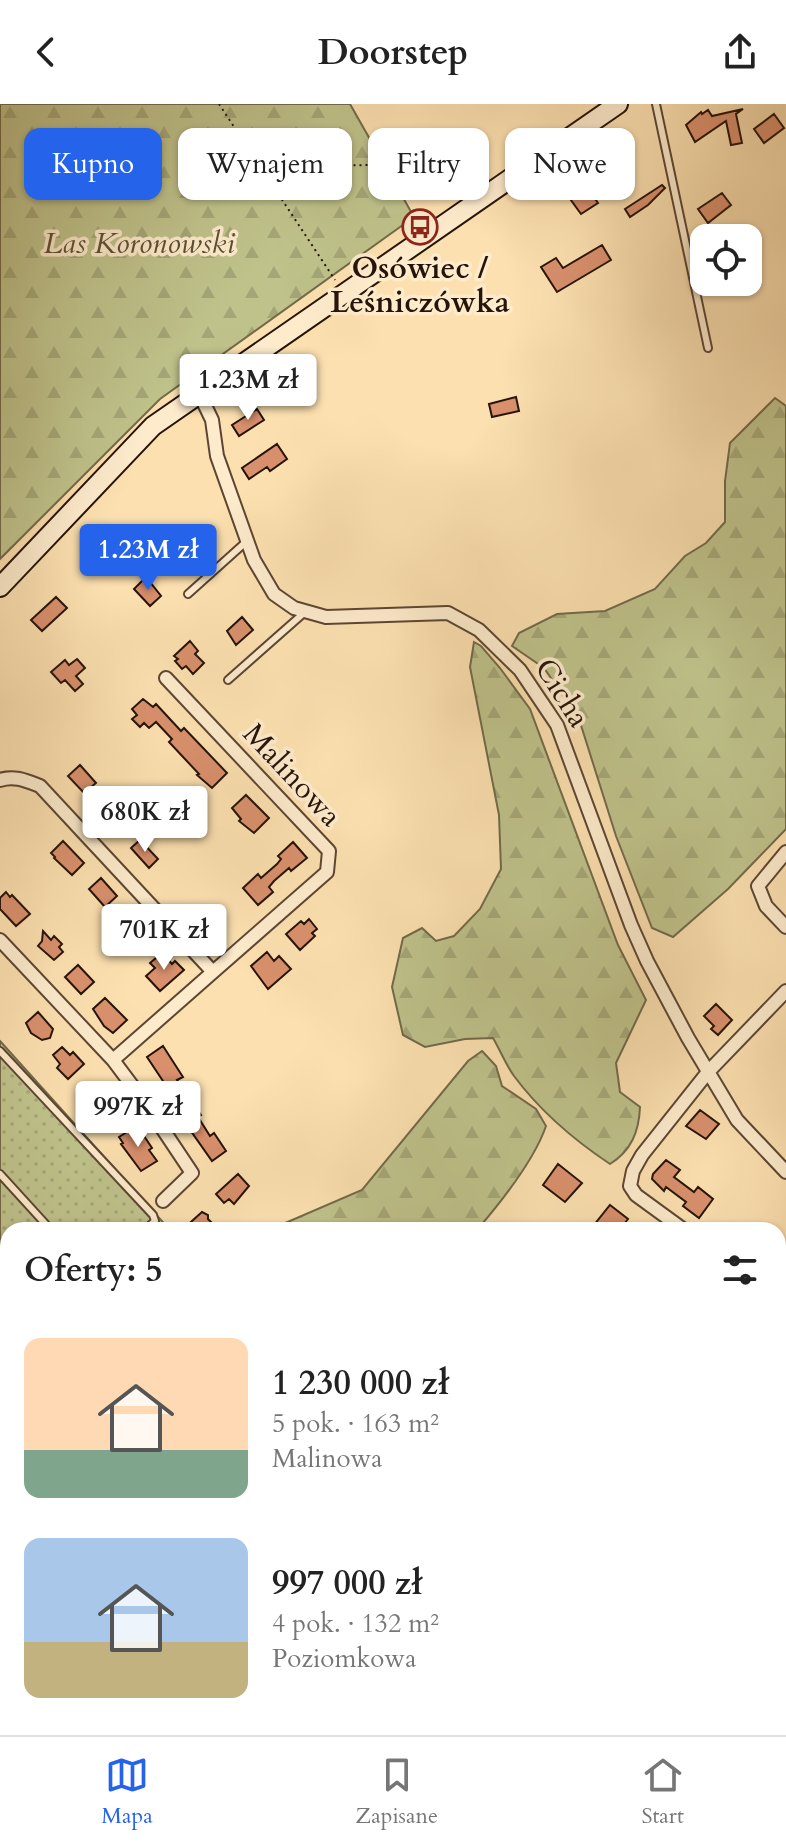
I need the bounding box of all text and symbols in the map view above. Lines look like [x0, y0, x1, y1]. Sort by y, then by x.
text: Doorstep [318, 28, 468, 77]
icon: back [24, 30, 68, 74]
icon: share [718, 30, 762, 74]
chip: Kupno [24, 128, 162, 200]
chip: Wynajem [178, 128, 352, 200]
chip: Filtry [368, 128, 489, 200]
chip: Nowe [505, 128, 635, 200]
bus stop icon: Osówiec / Leśniczówka [401, 208, 439, 246]
park label: Las Koronowski [43, 223, 235, 264]
map controls [690, 224, 762, 296]
button: locate [690, 224, 762, 296]
place label: Osówiec / Leśniczówka [330, 248, 510, 323]
pin: 1.23M zł [165, 354, 331, 422]
text: 1.23M zł [198, 362, 298, 397]
pin: 1.23M zł [65, 524, 231, 592]
text: 1.23M zł [98, 532, 198, 567]
street label: Cicha [525, 651, 599, 735]
street label: Malinowa [234, 714, 351, 836]
pin: 680K zł [71, 786, 219, 854]
text: 680K zł [100, 794, 190, 829]
pin: 701K zł [90, 904, 238, 972]
text: 701K zł [119, 912, 209, 947]
pin: 997K zł [64, 1081, 212, 1149]
text: 997K zł [93, 1089, 183, 1124]
text: Oferty: 5 [24, 1247, 163, 1293]
icon: filters [718, 1248, 762, 1292]
text: 1 230 000 zł [272, 1360, 449, 1406]
icon: home [88, 1370, 184, 1466]
text: 5 pok. · 163 m² [272, 1406, 439, 1441]
text: Malinowa [272, 1441, 383, 1476]
text: 997 000 zł [272, 1560, 422, 1606]
icon: home [88, 1570, 184, 1666]
text: 4 pok. · 132 m² [272, 1606, 439, 1641]
text: Poziomkowa [272, 1641, 416, 1676]
tab: Mapa [101, 1753, 153, 1831]
tab: Zapisane [355, 1753, 438, 1831]
tab: Start [641, 1753, 685, 1831]

